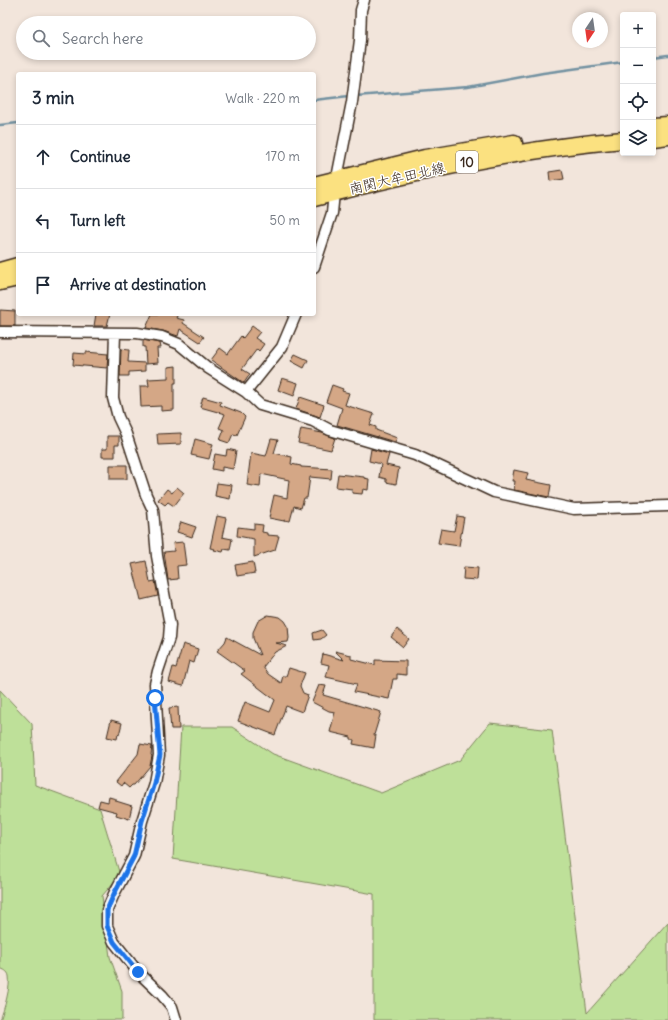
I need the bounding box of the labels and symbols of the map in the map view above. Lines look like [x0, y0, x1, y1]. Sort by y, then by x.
north arrow [572, 12, 608, 48]
road number: 10 [456, 151, 478, 173]
street label: 南関大牟田北線 [347, 158, 447, 198]
route start [146, 689, 164, 707]
route end [129, 963, 147, 981]

